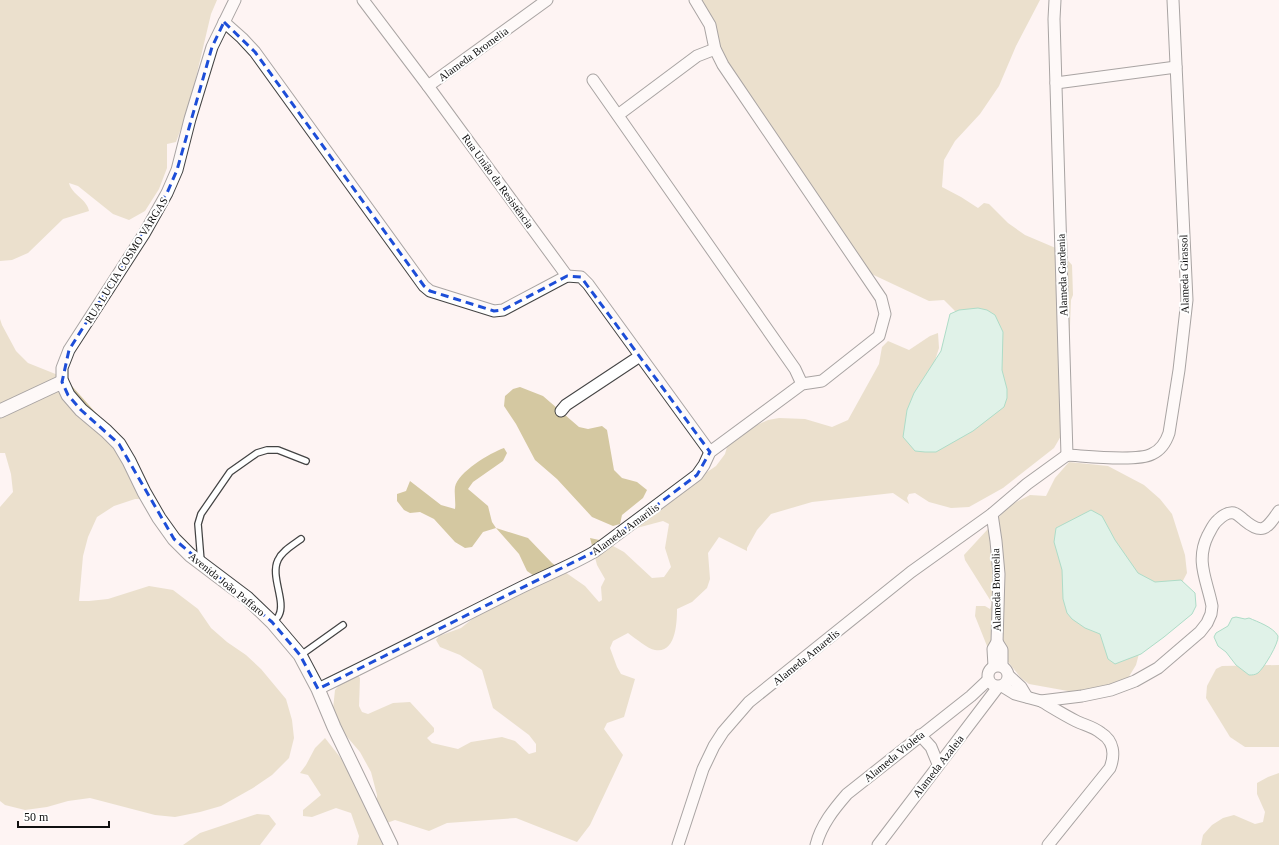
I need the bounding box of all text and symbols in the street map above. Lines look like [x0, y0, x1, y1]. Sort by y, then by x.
street label: Alameda Bromelia [436, 25, 510, 83]
street label: Rua União da Resistência [460, 132, 536, 230]
street label: RUA LUCIA COSMO VARGAS [82, 195, 170, 325]
street label: Alameda Gardenia [1055, 233, 1069, 317]
street label: Alameda Girassol [1177, 234, 1191, 314]
street label: Alameda Amarilis [589, 501, 661, 557]
street label: Alameda Bromelia [989, 548, 1003, 632]
street label: Avenida João Paffaro [187, 550, 268, 619]
street label: Alameda Amarelis [770, 626, 842, 688]
street label: Alameda Violeta [861, 728, 927, 784]
street label: Alameda Azaleia [910, 732, 966, 799]
scale bar [18, 803, 109, 829]
text: 50 m [24, 810, 49, 824]

